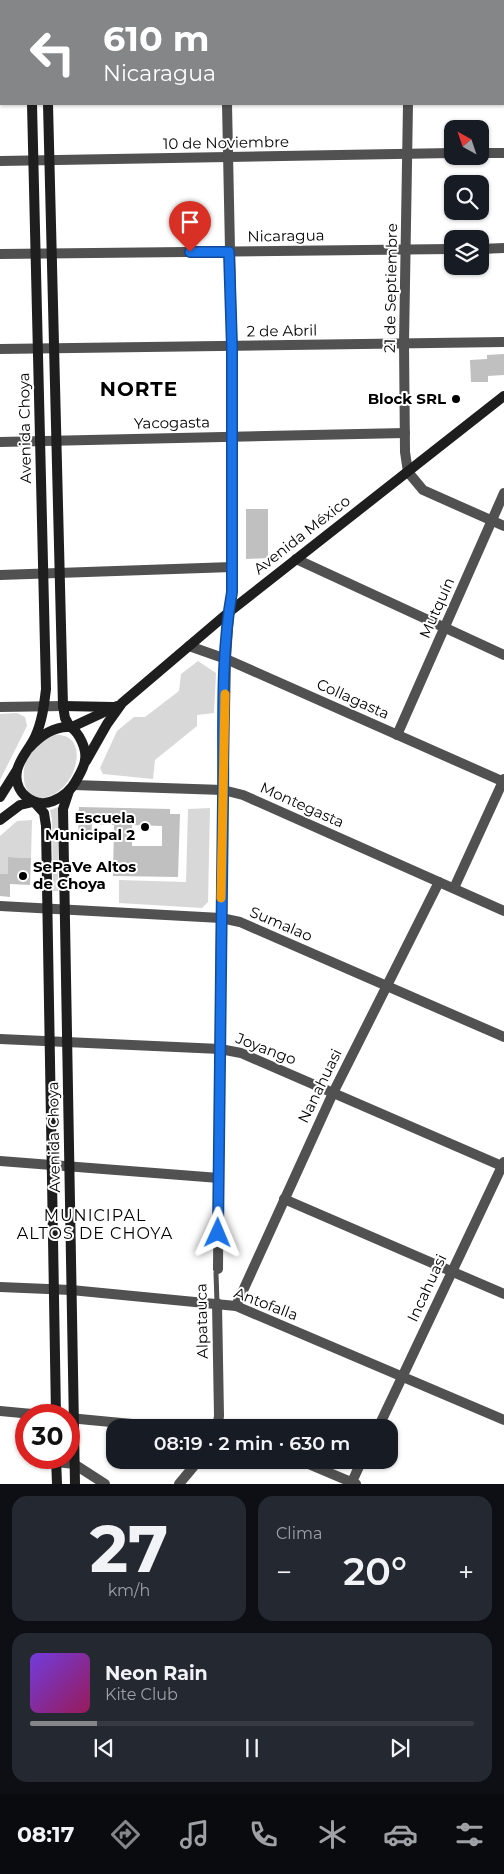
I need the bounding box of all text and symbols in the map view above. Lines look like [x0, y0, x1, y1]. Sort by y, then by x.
text: 610 m [103, 17, 209, 60]
icon: left [20, 20, 85, 85]
text: Nicaragua [103, 60, 216, 87]
north arrow [444, 120, 489, 165]
map controls [444, 120, 489, 275]
street label: 10 de Noviembre [163, 132, 289, 153]
button: search [444, 175, 489, 220]
pin [169, 201, 211, 252]
icon: arrive [176, 208, 204, 236]
street label: 21 de Septiembre [380, 223, 401, 353]
street label: Nicaragua [247, 225, 325, 246]
button: layers [444, 230, 489, 275]
street label: 2 de Abril [247, 320, 317, 341]
street label: Avenida Choya [14, 372, 35, 484]
district label: NORTE [100, 377, 178, 401]
place label: Block SRL [368, 389, 446, 408]
marker: Block SRL [450, 393, 462, 405]
street label: Yacogasta [134, 412, 210, 433]
street label: Avenida México [250, 491, 354, 578]
street label: Mutquín [415, 574, 458, 641]
street label: Collagasta [314, 674, 393, 723]
street label: Montegasta [257, 778, 347, 831]
place label: Escuela Municipal 2 [45, 808, 135, 844]
marker: Escuela Municipal 2 [139, 821, 151, 833]
place label: SePaVe Altos de Choya [33, 857, 136, 893]
marker: SePaVe Altos de Choya [17, 870, 29, 882]
street label: Sumalao [247, 902, 315, 945]
street label: Joyango [232, 1028, 299, 1069]
street label: Nanahuasi [293, 1045, 346, 1126]
street label: Avenida Choya [43, 1081, 64, 1193]
district label: MUNICIPAL ALTOS DE CHOYA [17, 1206, 173, 1243]
position arrow [191, 1206, 243, 1258]
street label: Incahuasi [403, 1251, 450, 1325]
street label: Alpatauca [191, 1283, 212, 1359]
street label: Antofalla [232, 1283, 301, 1324]
speed limit sign: 30 [15, 1404, 80, 1469]
text: 08:19 · 2 min · 630 m [154, 1432, 350, 1455]
text: 27 [90, 1509, 168, 1588]
text: Clima [276, 1524, 322, 1543]
text: 20° [343, 1548, 407, 1595]
text: − [276, 1555, 292, 1589]
text: + [458, 1555, 474, 1589]
text: km/h [108, 1581, 150, 1600]
text: Neon Rain [105, 1662, 208, 1685]
text: Kite Club [105, 1685, 178, 1704]
icon: previous [90, 1734, 118, 1762]
icon: pause [238, 1734, 266, 1762]
icon: next [386, 1734, 414, 1762]
icon: directions [108, 1817, 143, 1852]
icon: music [177, 1817, 212, 1852]
icon: phone [246, 1817, 281, 1852]
icon: climate [315, 1817, 350, 1852]
icon: car [383, 1817, 418, 1852]
icon: filters [452, 1817, 487, 1852]
text: 08:17 [17, 1821, 74, 1848]

